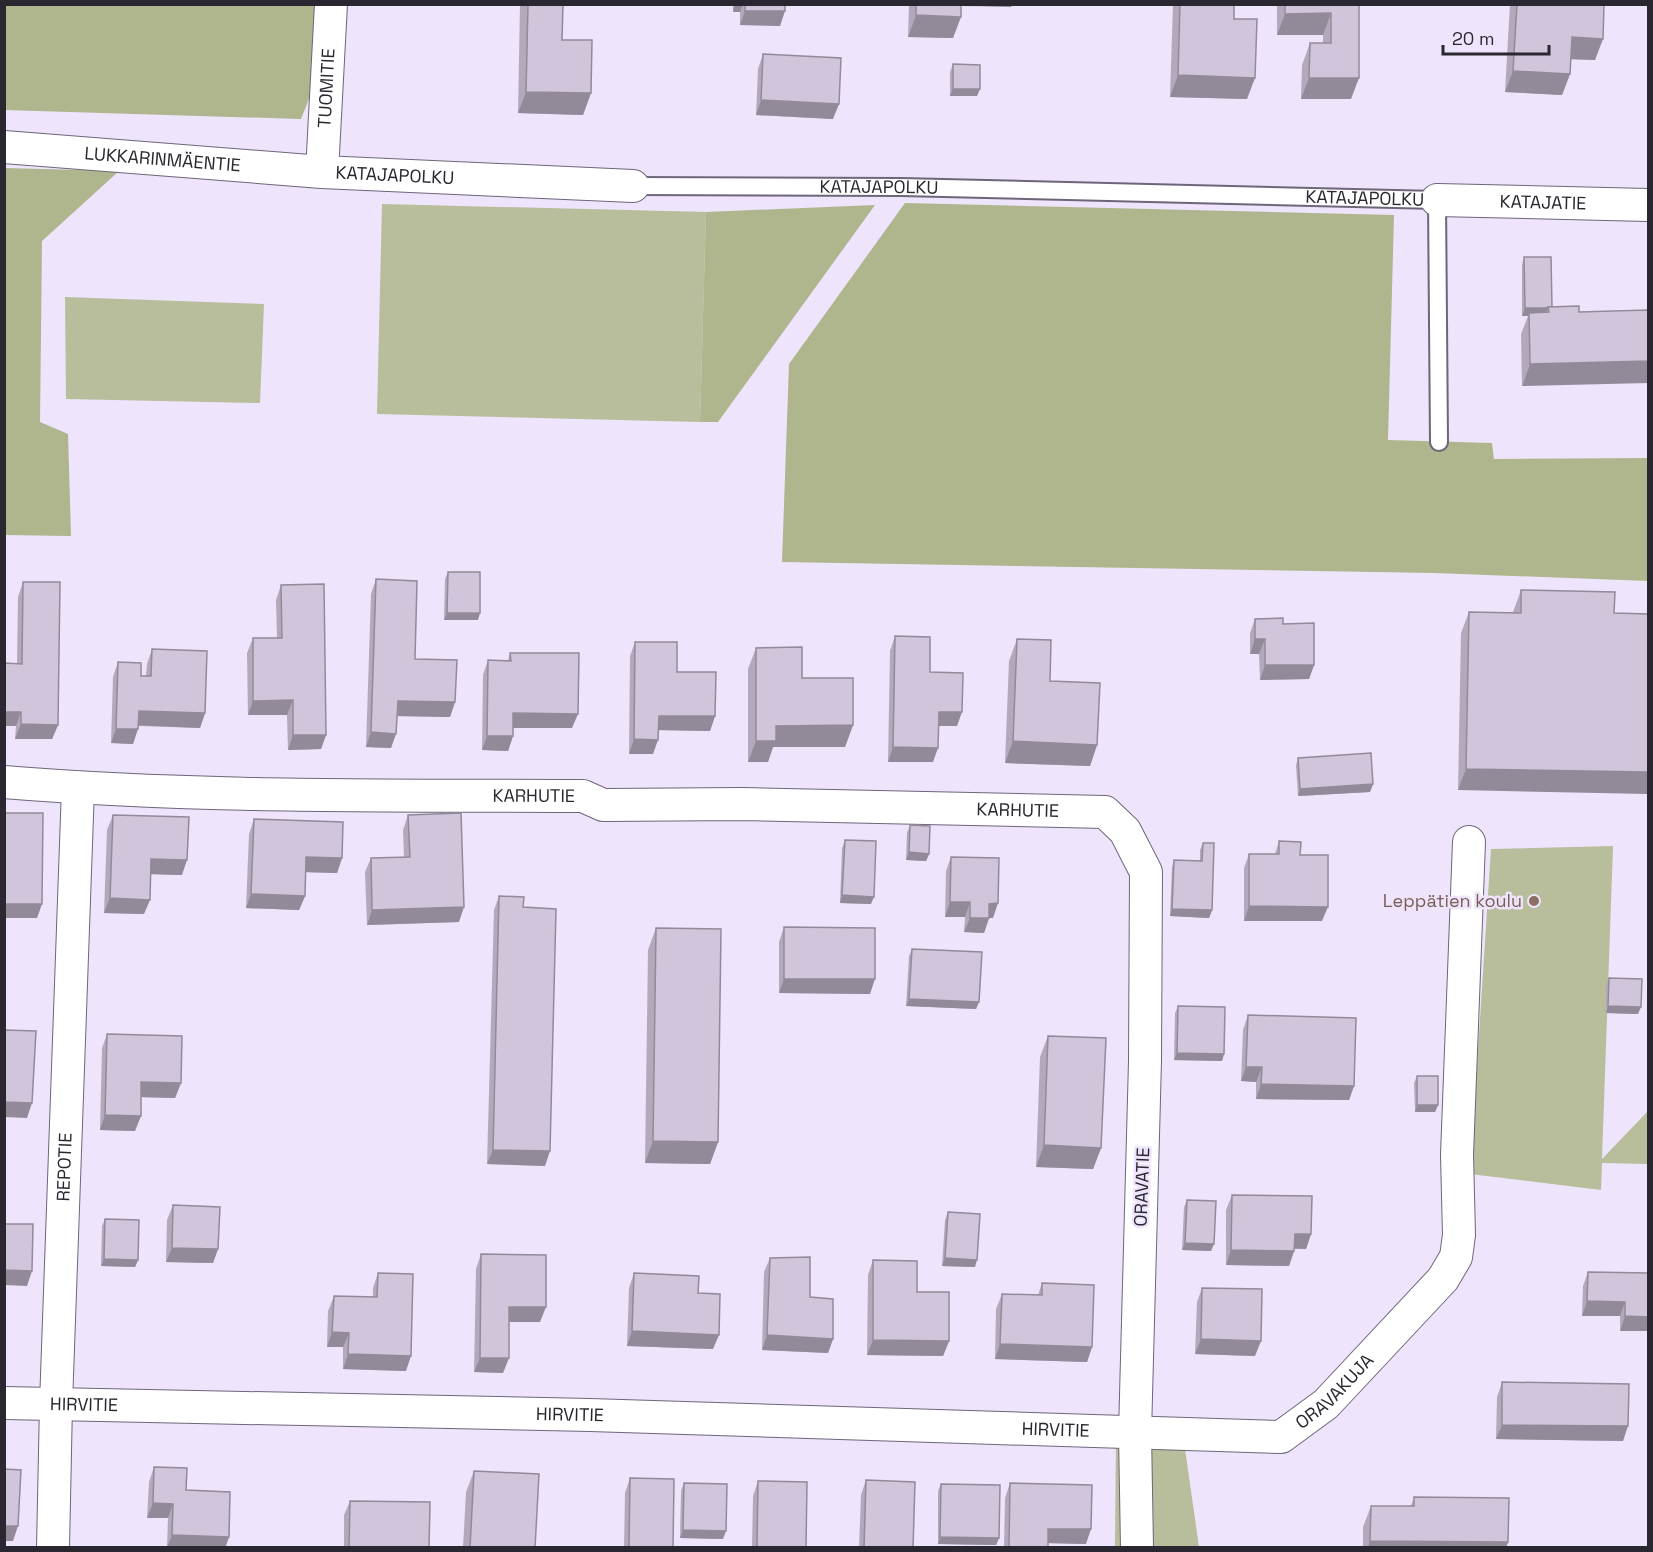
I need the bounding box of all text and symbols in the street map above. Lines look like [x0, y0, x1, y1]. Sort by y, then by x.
scale bar [1443, 18, 1550, 56]
text: 20 m [1452, 27, 1495, 50]
street label: TUOMITIE [312, 48, 340, 129]
street label: LUKKARINMÄENTIE [84, 141, 242, 177]
street label: KATAJAPOLKU [335, 161, 455, 189]
street label: KATAJAPOLKU [820, 175, 939, 199]
street label: KATAJAPOLKU [1305, 185, 1424, 211]
street label: KATAJATIE [1499, 189, 1587, 215]
street label: KARHUTIE [492, 784, 575, 807]
street label: KARHUTIE [976, 797, 1059, 822]
place label: Leppätien koulu [1383, 889, 1522, 912]
marker: Leppätien koulu [1527, 894, 1541, 908]
street label: REPOTIE [51, 1132, 77, 1202]
street label: ORAVATIE [1129, 1147, 1154, 1227]
street label: ORAVAKUJA [1291, 1349, 1378, 1434]
street label: HIRVITIE [50, 1392, 118, 1416]
street label: HIRVITIE [536, 1402, 604, 1426]
street label: HIRVITIE [1021, 1417, 1090, 1442]

